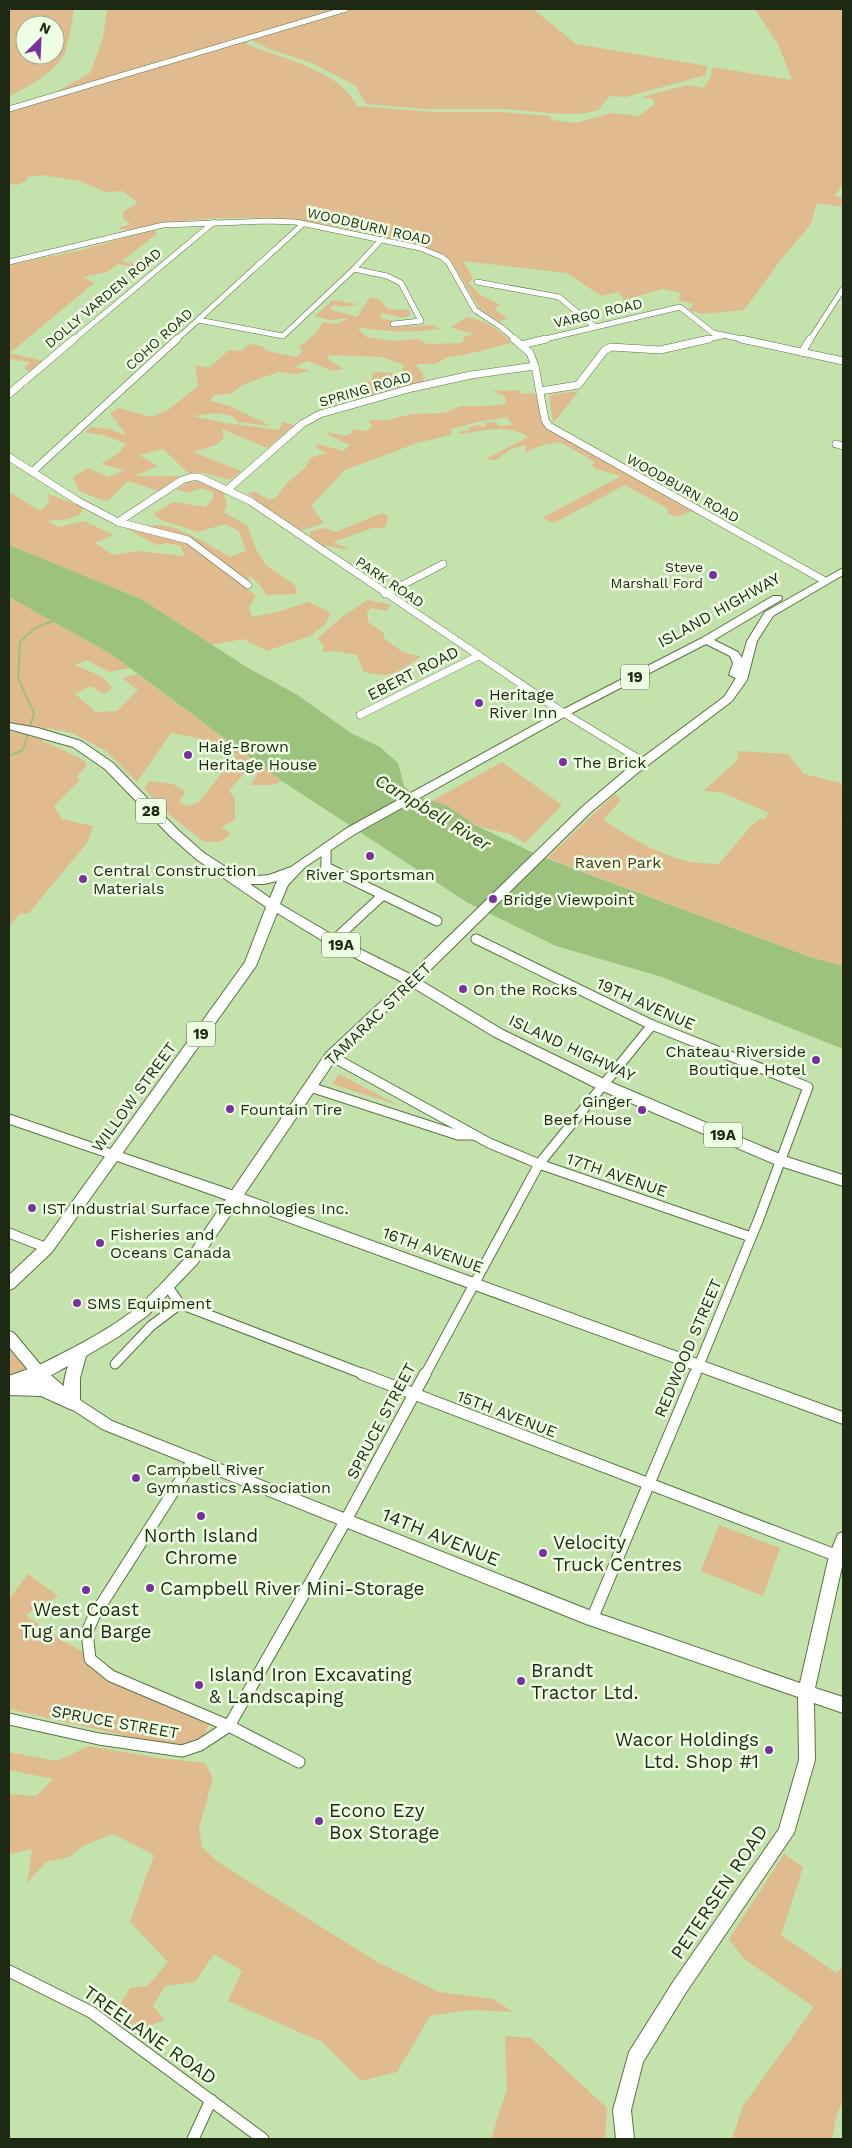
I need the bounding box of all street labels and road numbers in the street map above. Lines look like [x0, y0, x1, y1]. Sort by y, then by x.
street label: WOODBURN ROAD [306, 204, 432, 248]
street label: DOLLY VARDEN ROAD [42, 245, 164, 351]
street label: VARGO ROAD [552, 295, 644, 331]
street label: COHO ROAD [122, 305, 196, 373]
street label: SPRING ROAD [317, 368, 413, 410]
street label: WOODBURN ROAD [624, 450, 742, 526]
street label: PARK ROAD [353, 553, 427, 611]
street label: ISLAND HIGHWAY [654, 568, 784, 652]
street label: EBERT ROAD [364, 642, 462, 704]
road number: 19 [621, 664, 649, 690]
road number: 28 [136, 798, 166, 824]
road number: 19A [322, 932, 360, 958]
street label: TAMARAC STREET [321, 958, 435, 1070]
street label: 19TH AVENUE [594, 974, 698, 1034]
street label: ISLAND HIGHWAY [506, 1010, 638, 1086]
road number: 19 [187, 1022, 215, 1046]
street label: WILLOW STREET [88, 1038, 180, 1156]
road number: 19A [704, 1122, 742, 1148]
street label: 17TH AVENUE [564, 1149, 670, 1201]
street label: 16TH AVENUE [380, 1223, 486, 1277]
street label: REDWOOD STREET [650, 1276, 726, 1420]
street label: SPRUCE STREET [342, 1359, 420, 1482]
street label: 15TH AVENUE [454, 1386, 560, 1442]
street label: 14TH AVENUE [379, 1503, 503, 1571]
street label: SPRUCE STREET [50, 1701, 180, 1743]
street label: PETERSEN ROAD [666, 1820, 772, 1964]
street label: TREELANE ROAD [79, 1980, 221, 2090]

